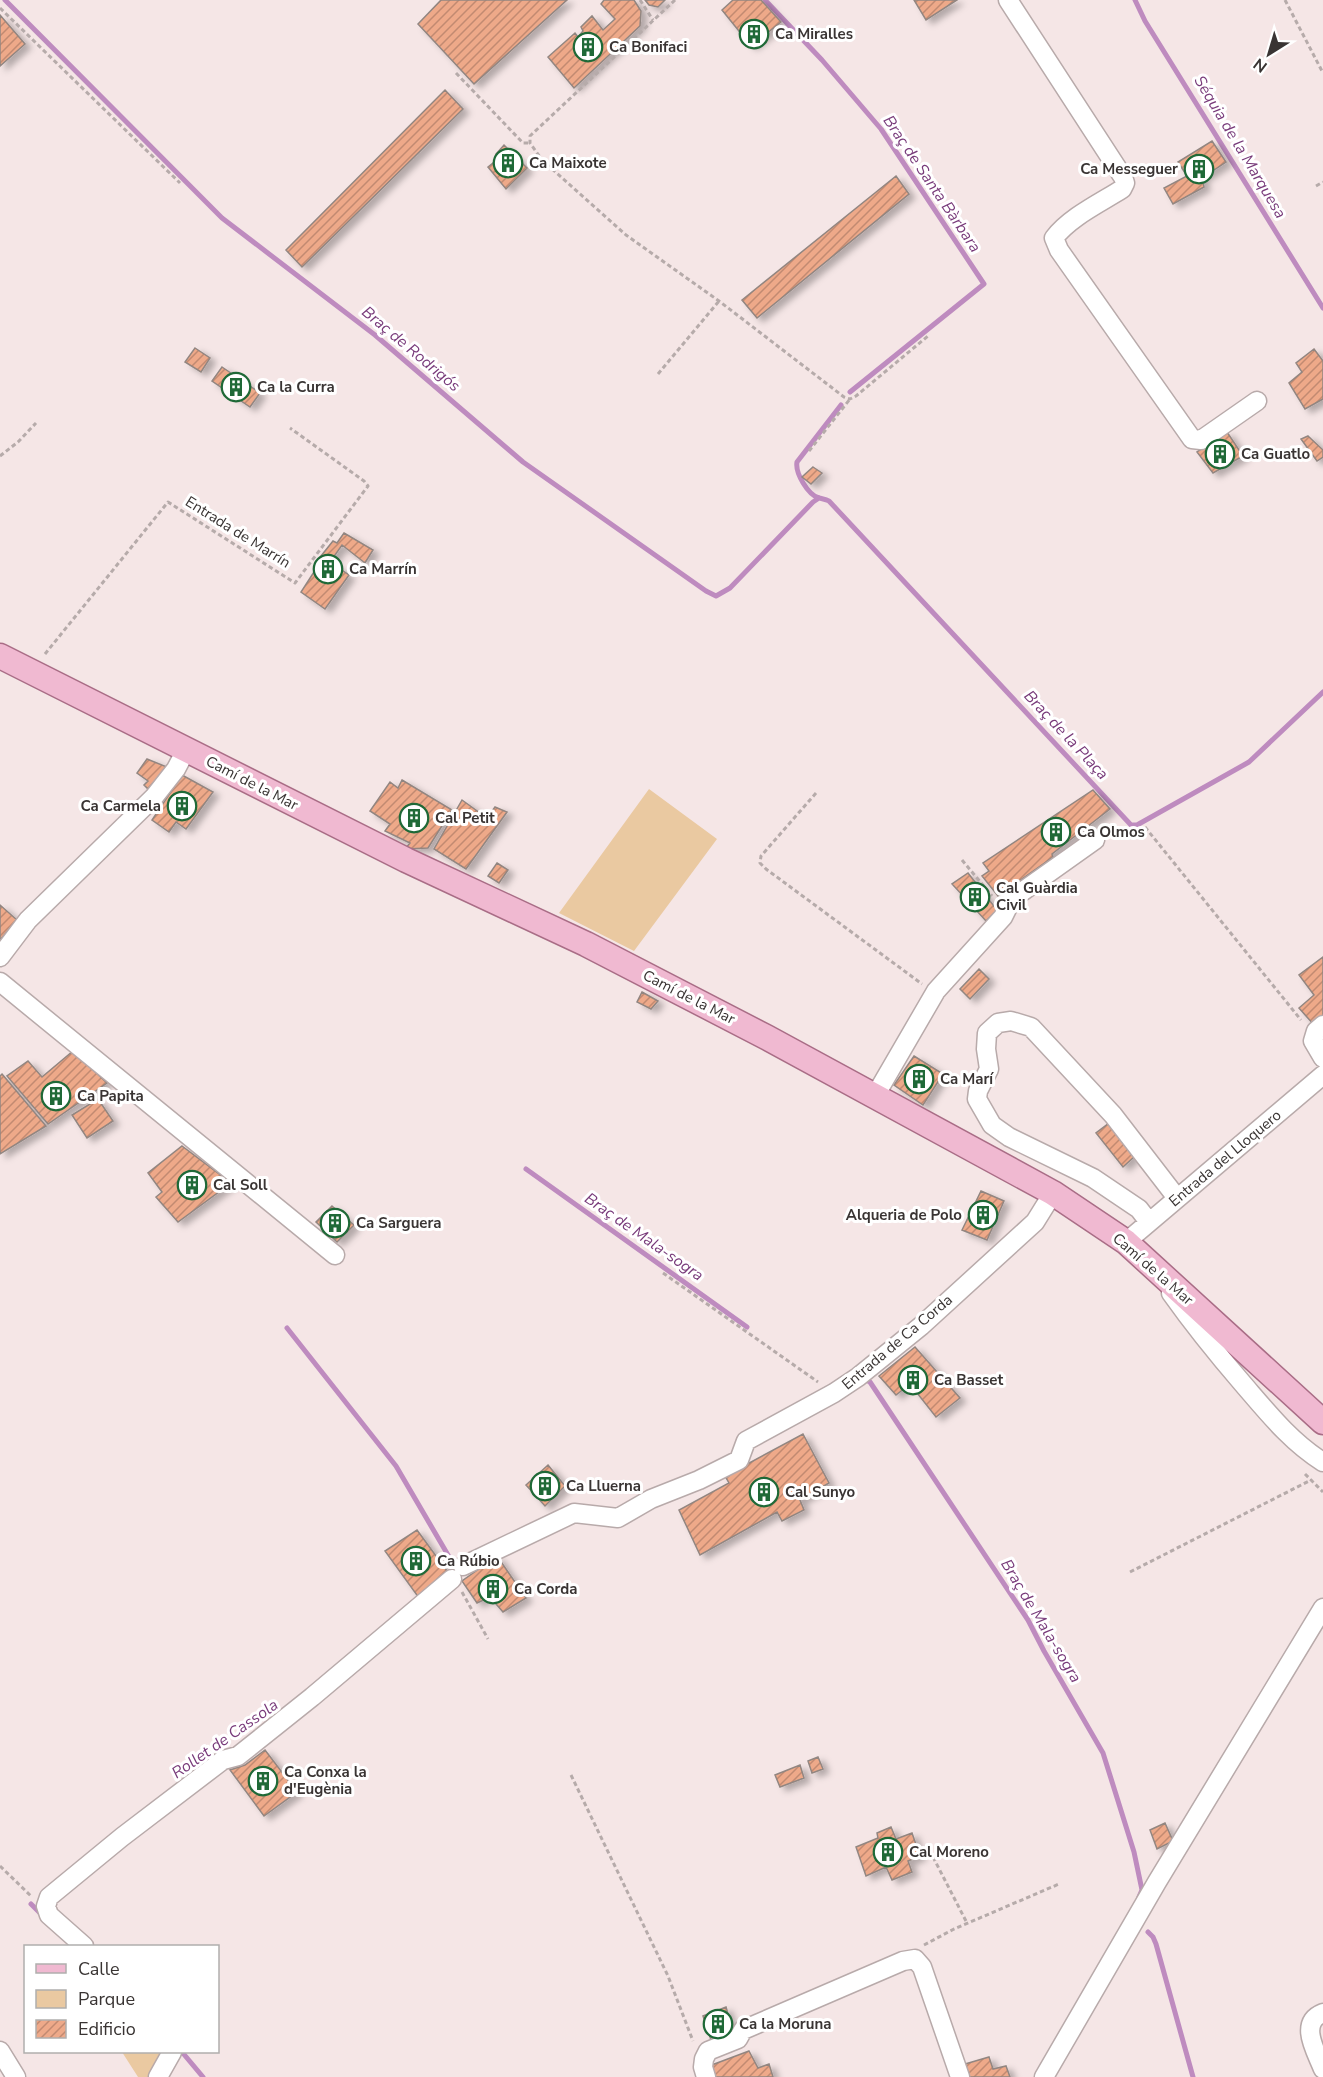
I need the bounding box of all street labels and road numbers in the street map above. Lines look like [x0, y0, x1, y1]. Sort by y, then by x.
street label: Entrada de Marrín [182, 492, 294, 572]
street label: Camí de la Mar [202, 751, 302, 815]
street label: Camí de la Mar [639, 965, 739, 1029]
street label: Entrada del Lloquero [1165, 1105, 1285, 1211]
street label: Camí de la Mar [1108, 1228, 1198, 1310]
street label: Entrada de Ca Corda [838, 1290, 956, 1394]

